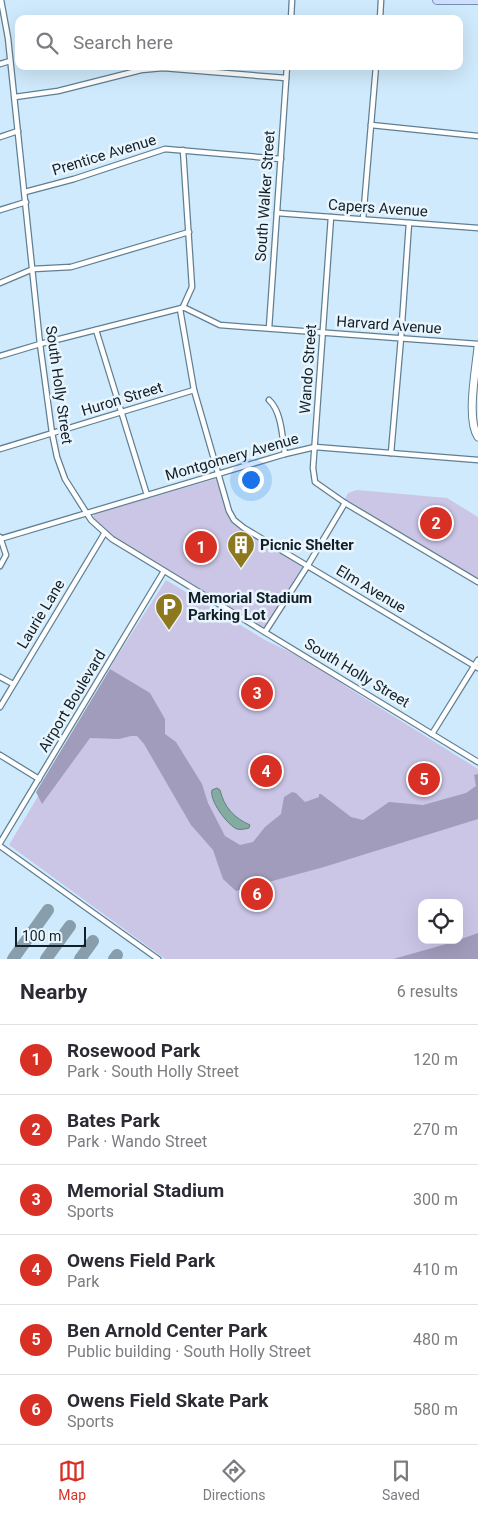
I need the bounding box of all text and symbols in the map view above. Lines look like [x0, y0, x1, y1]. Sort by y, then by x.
search box [15, 15, 463, 70]
icon: search [33, 29, 61, 57]
text: Search here [73, 31, 173, 54]
street label: South Walker Street [251, 130, 279, 262]
street label: Prentice Avenue [50, 131, 158, 179]
street label: Capers Avenue [328, 196, 428, 220]
street label: Harvard Avenue [336, 312, 442, 338]
street label: Wando Street [296, 323, 320, 414]
street label: South Holly Street [42, 325, 76, 446]
street label: Huron Street [79, 378, 165, 420]
street label: Montgomery Avenue [163, 429, 301, 485]
your location [238, 467, 264, 493]
pin: 2 [420, 504, 452, 542]
pin: 1 [185, 528, 217, 566]
building icon: Picnic Shelter [226, 530, 256, 569]
place label: Picnic Shelter [260, 536, 354, 554]
street label: Elm Avenue [333, 561, 409, 617]
street label: Laurie Lane [13, 576, 69, 652]
place label: Memorial Stadium Parking Lot [188, 589, 312, 624]
parking icon: Memorial Stadium Parking Lot [154, 592, 184, 631]
street label: South Holly Street [301, 634, 413, 712]
street label: Airport Boulevard [34, 647, 110, 755]
pin: 3 [241, 674, 273, 712]
pin: 4 [250, 752, 282, 790]
pin: 5 [408, 760, 440, 798]
pin: 6 [241, 875, 273, 913]
map controls [418, 899, 463, 944]
button: locate [418, 899, 463, 944]
scale bar [15, 924, 86, 947]
text: 100 m [22, 928, 61, 944]
text: Nearby [20, 980, 87, 1004]
text: 6 results [397, 982, 458, 1001]
text: Rosewood Park [67, 1039, 200, 1062]
text: 1 [31, 1050, 41, 1069]
text: 120 m [413, 1050, 458, 1069]
text: Park · South Holly Street [67, 1062, 239, 1081]
text: Bates Park [67, 1109, 160, 1132]
text: 2 [31, 1120, 41, 1139]
text: 270 m [413, 1120, 458, 1139]
text: Park · Wando Street [67, 1132, 207, 1151]
text: Memorial Stadium [67, 1179, 224, 1202]
text: 3 [31, 1190, 41, 1209]
text: 300 m [413, 1190, 458, 1209]
text: Sports [67, 1202, 114, 1221]
text: Owens Field Park [67, 1249, 215, 1272]
text: 4 [31, 1260, 41, 1279]
text: 410 m [413, 1260, 458, 1279]
text: Park [67, 1272, 99, 1291]
text: Ben Arnold Center Park [67, 1319, 267, 1342]
text: 5 [31, 1330, 41, 1349]
text: 480 m [413, 1330, 458, 1349]
text: Public building · South Holly Street [67, 1342, 311, 1361]
text: Owens Field Skate Park [67, 1389, 268, 1412]
text: 6 [31, 1400, 41, 1419]
text: 580 m [413, 1400, 458, 1419]
text: Sports [67, 1412, 114, 1431]
tab: Map [58, 1457, 86, 1503]
tab: Directions [203, 1457, 266, 1503]
tab: Saved [382, 1457, 420, 1503]

